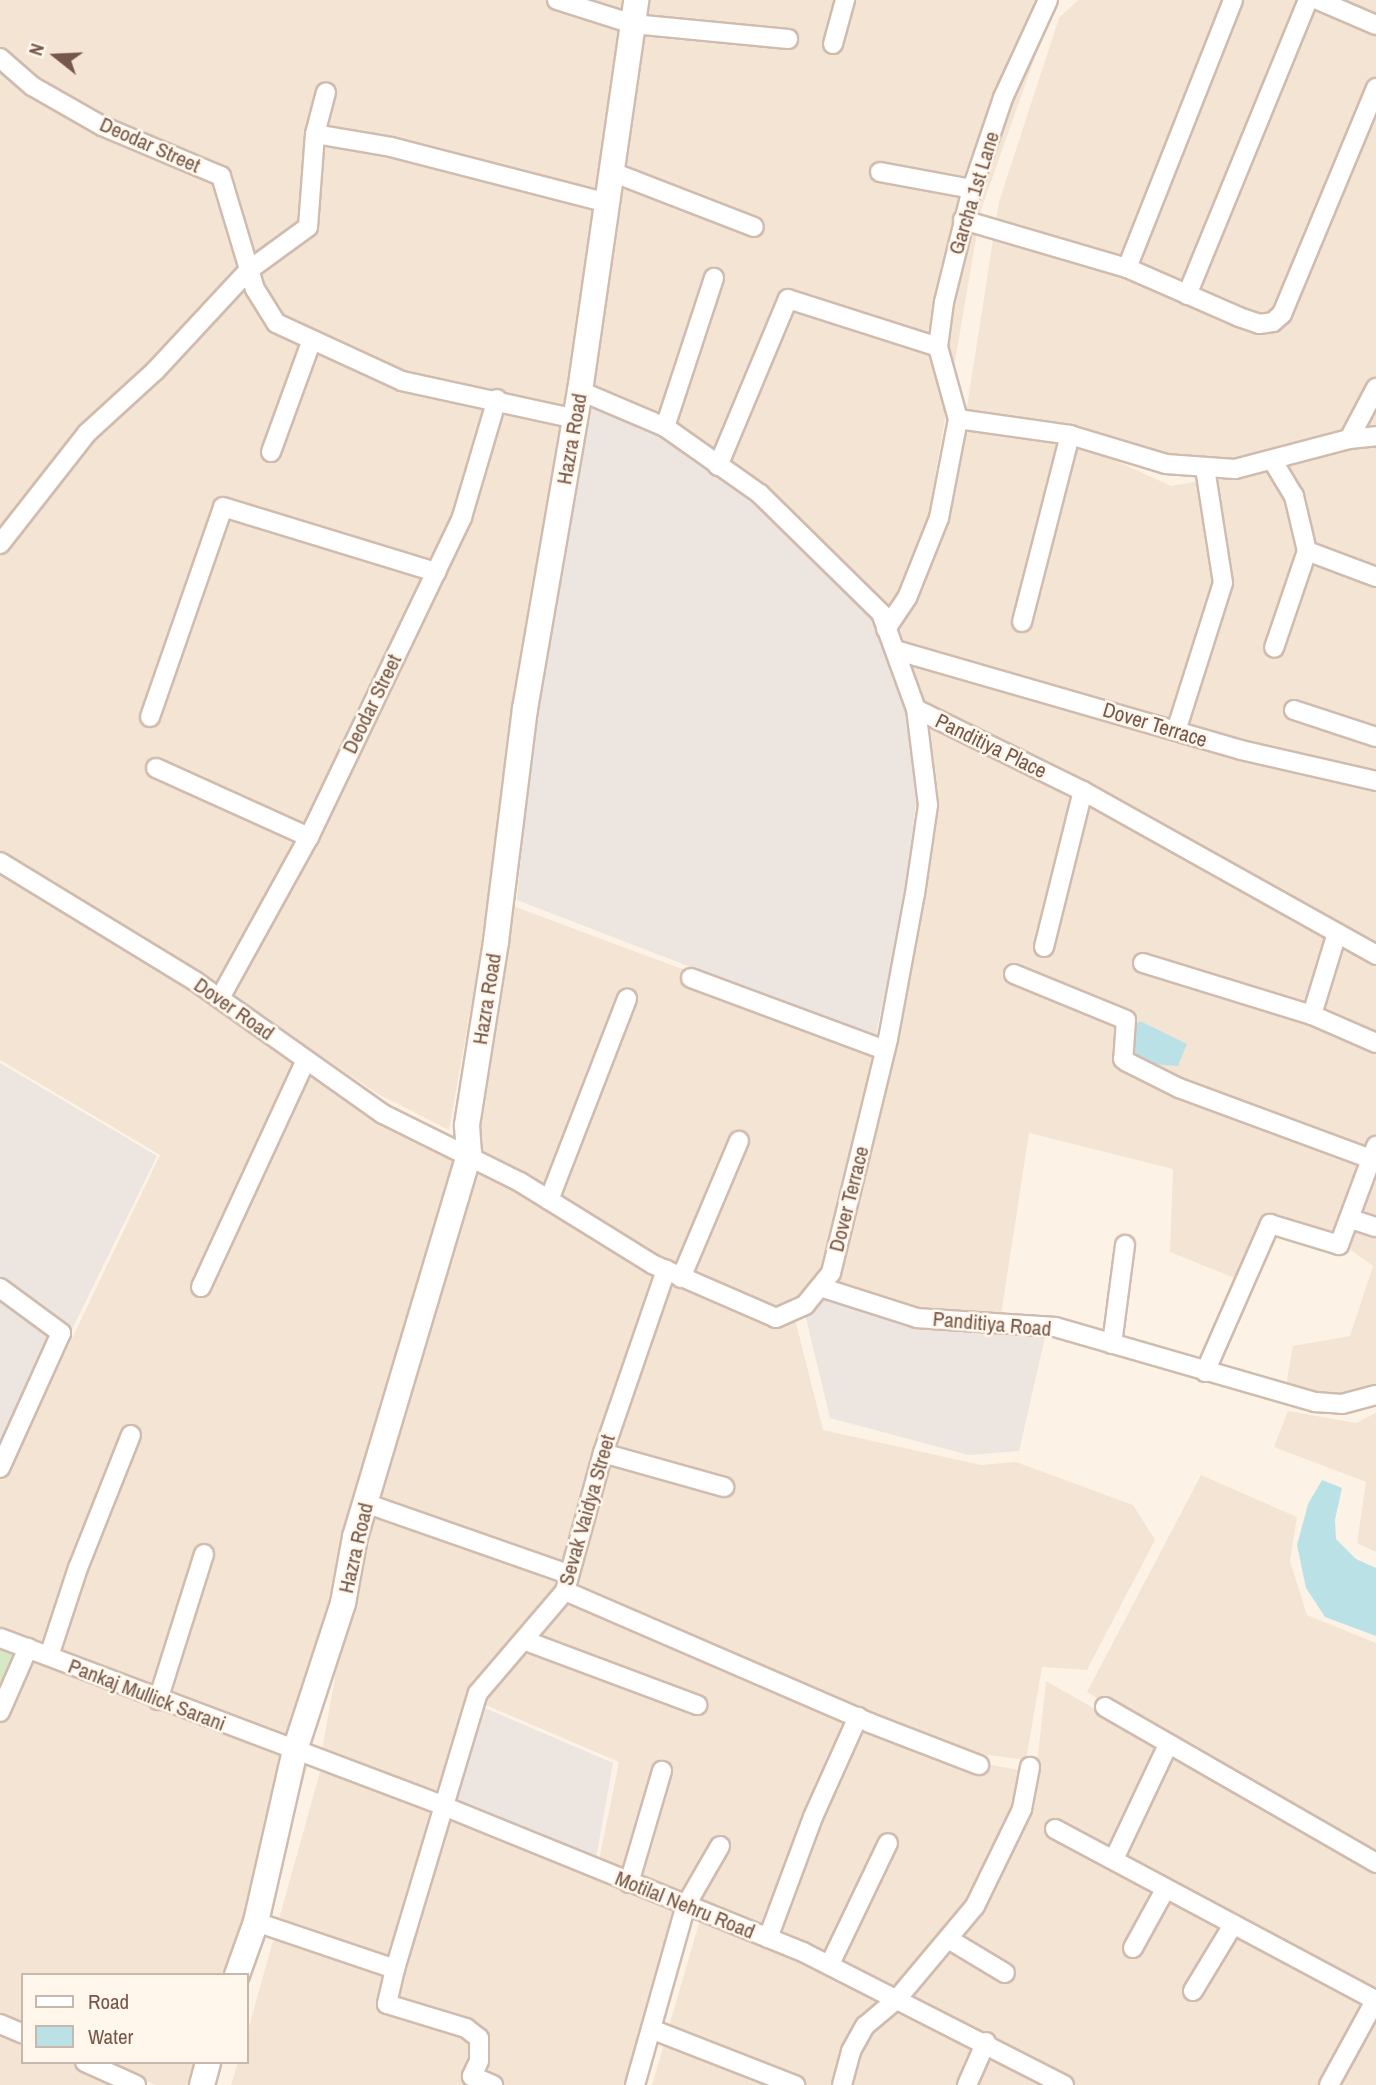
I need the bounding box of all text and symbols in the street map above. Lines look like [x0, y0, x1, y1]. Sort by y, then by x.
north arrow [21, 21, 91, 91]
text: N [22, 40, 50, 59]
street label: Deodar Street [96, 112, 204, 178]
street label: Garcha 1st Lane [943, 128, 1005, 258]
street label: Hazra Road [552, 392, 592, 486]
street label: Deodar Street [337, 650, 407, 758]
street label: Dover Terrace [1100, 697, 1210, 753]
street label: Panditiya Place [931, 708, 1051, 784]
street label: Hazra Road [467, 952, 507, 1046]
street label: Dover Road [189, 972, 279, 1046]
street label: Dover Terrace [824, 1143, 874, 1255]
street label: Panditiya Road [932, 1306, 1052, 1342]
street label: Sevak Vaidya Street [553, 1432, 621, 1588]
street label: Hazra Road [333, 1500, 379, 1596]
street label: Pankaj Mullick Sarani [65, 1653, 229, 1737]
street label: Motilal Nehru Road [612, 1866, 758, 1944]
legend [21, 1973, 248, 2064]
text: Road [88, 1987, 129, 2016]
text: Water [88, 2022, 133, 2051]

